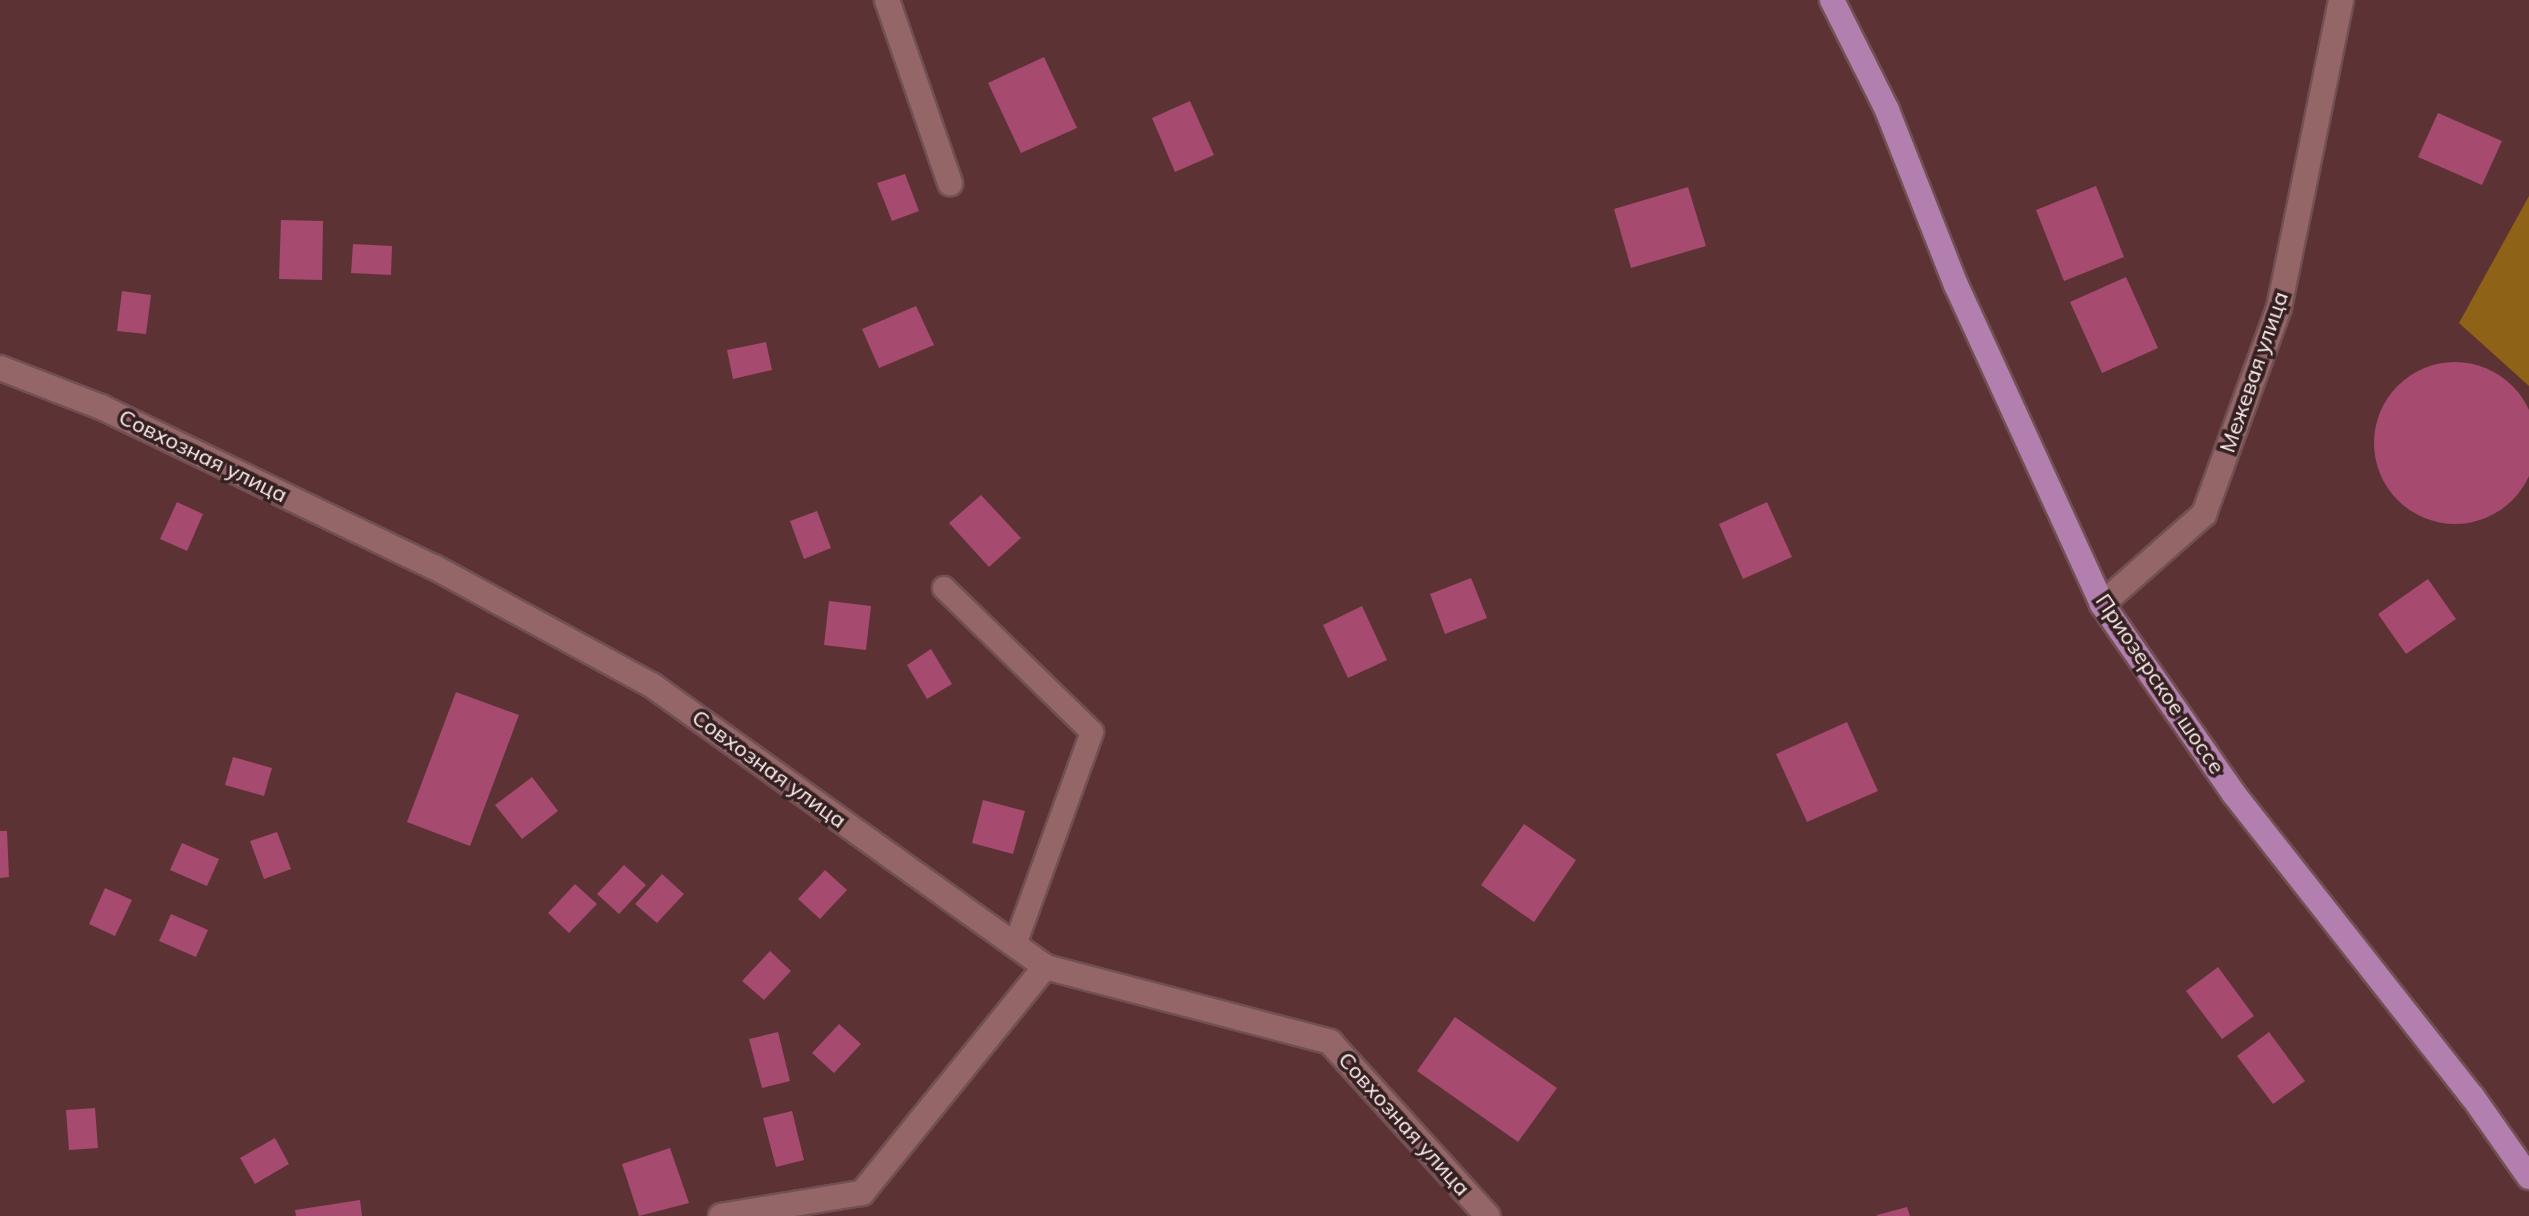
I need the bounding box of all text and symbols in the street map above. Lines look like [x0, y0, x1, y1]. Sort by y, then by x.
street label: Межевая улица [2214, 288, 2294, 456]
street label: Совхозная улица [114, 404, 292, 508]
street label: Приозерское шоссе [2090, 589, 2230, 779]
street label: Совхозная улица [687, 704, 851, 834]
street label: Совхозная улица [1333, 1047, 1475, 1201]

